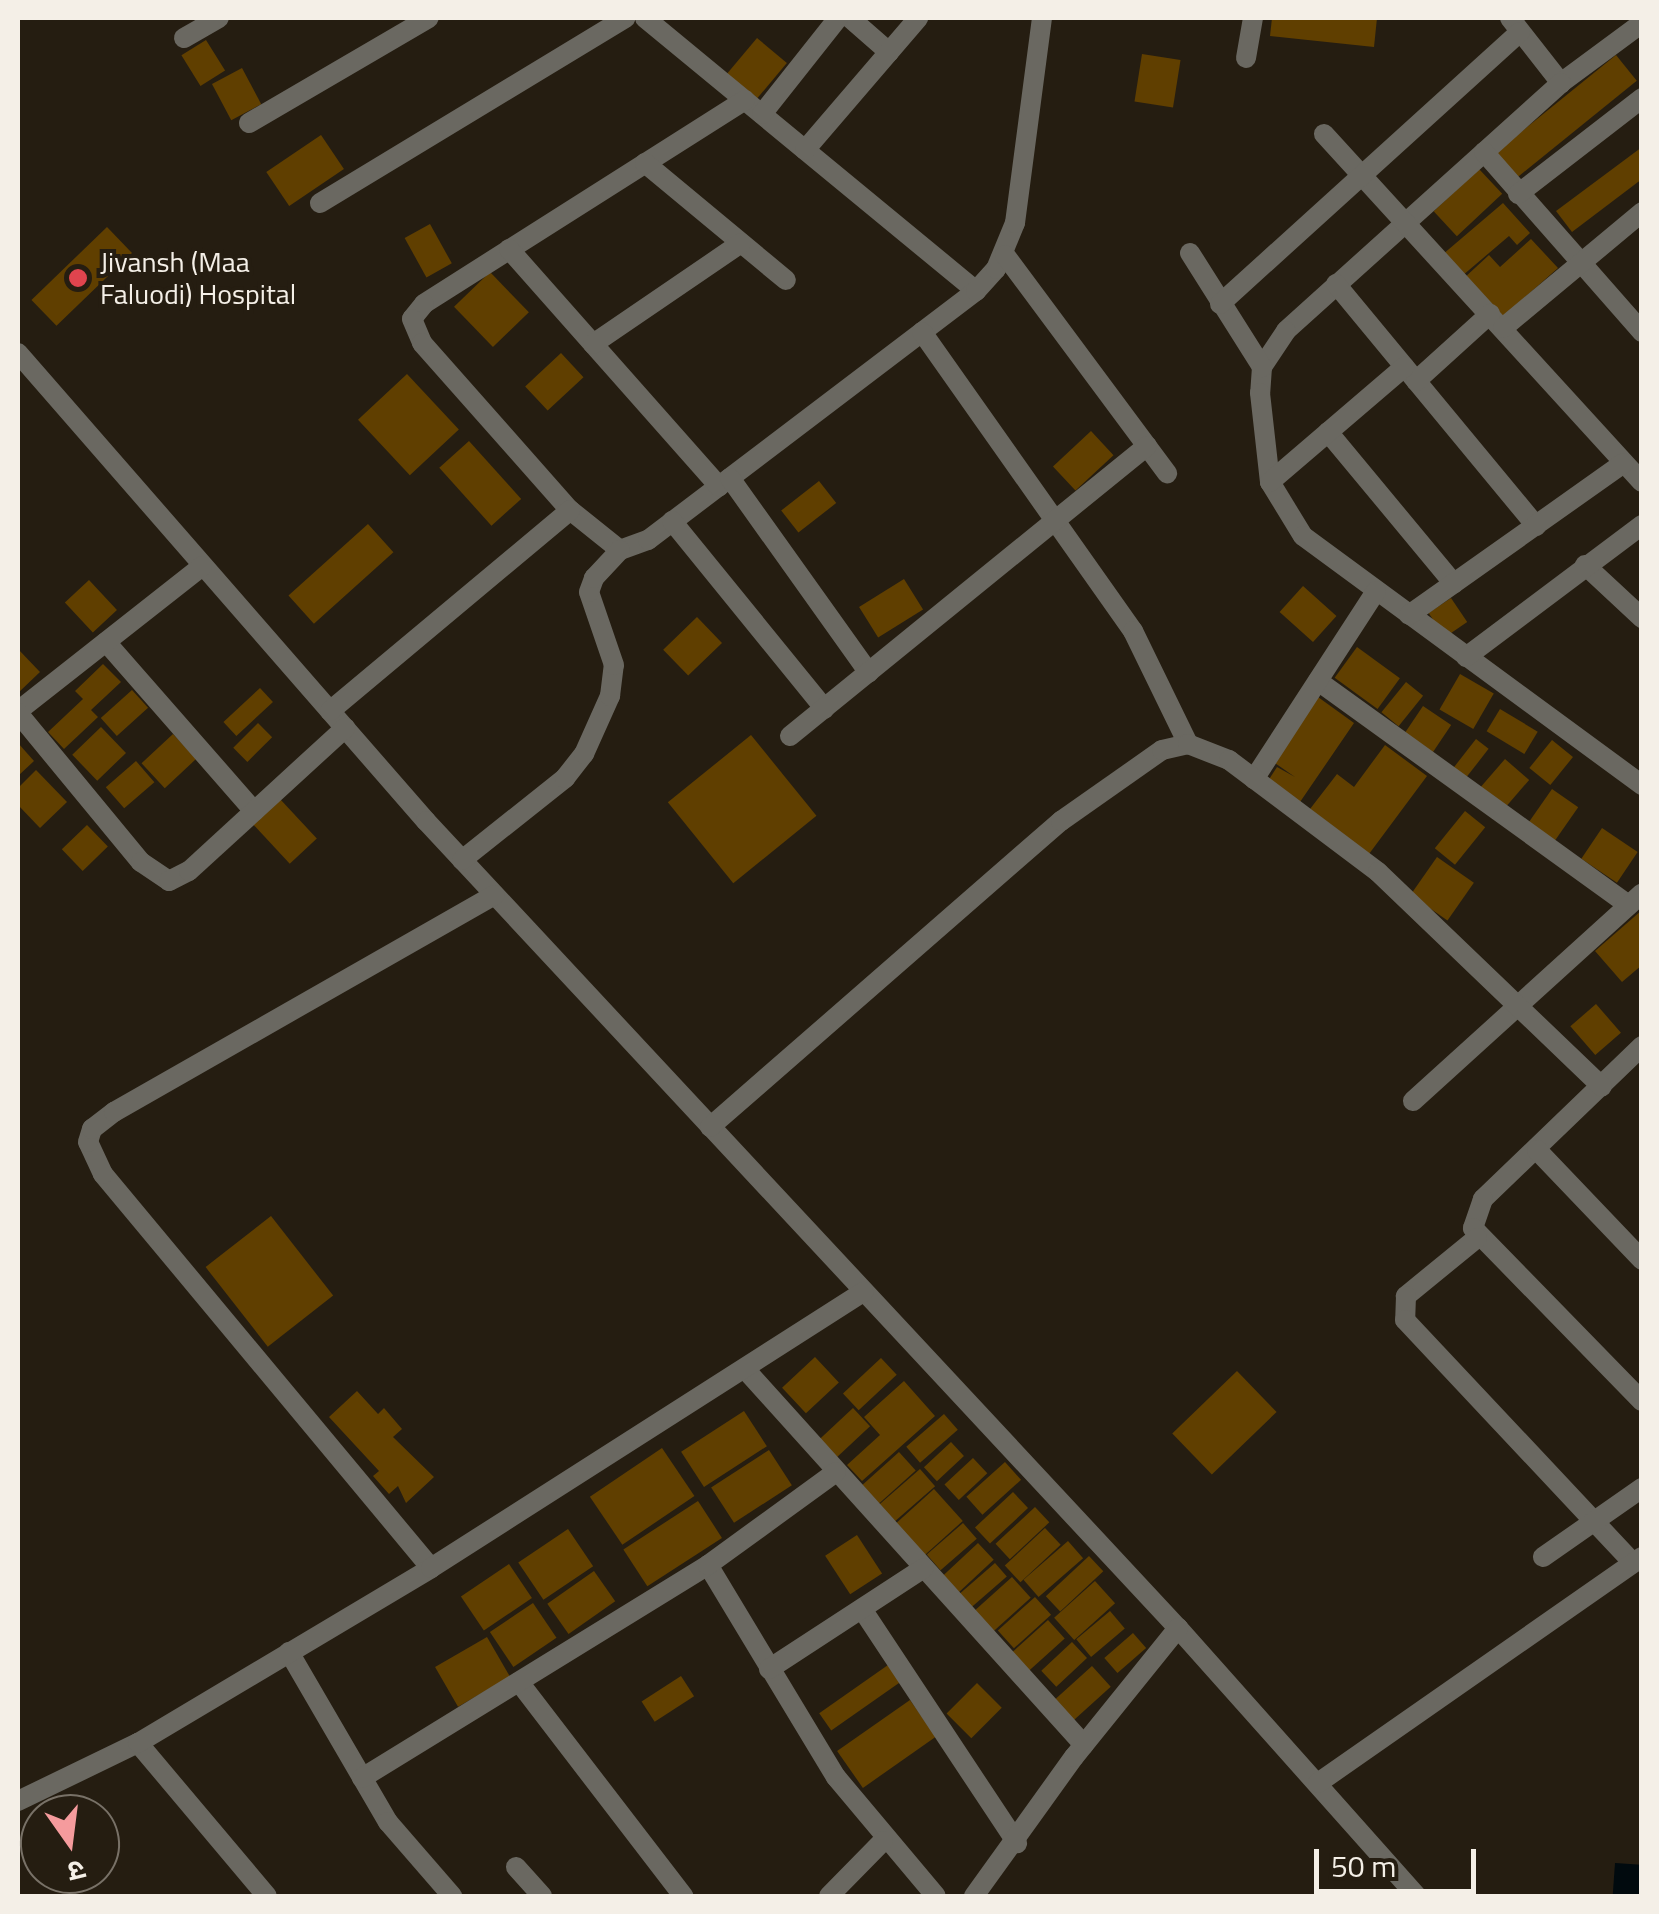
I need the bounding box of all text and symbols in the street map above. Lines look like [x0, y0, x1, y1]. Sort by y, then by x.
place label: Jivansh (Maa Faluodi) Hospital [100, 245, 296, 311]
marker: Jivansh (Maa Faluodi) Hospital [65, 265, 91, 291]
north arrow [20, 1794, 120, 1894]
scale bar [1319, 1829, 1482, 1891]
text: 50 m [1331, 1843, 1396, 1889]
text: उ [64, 1849, 90, 1894]

